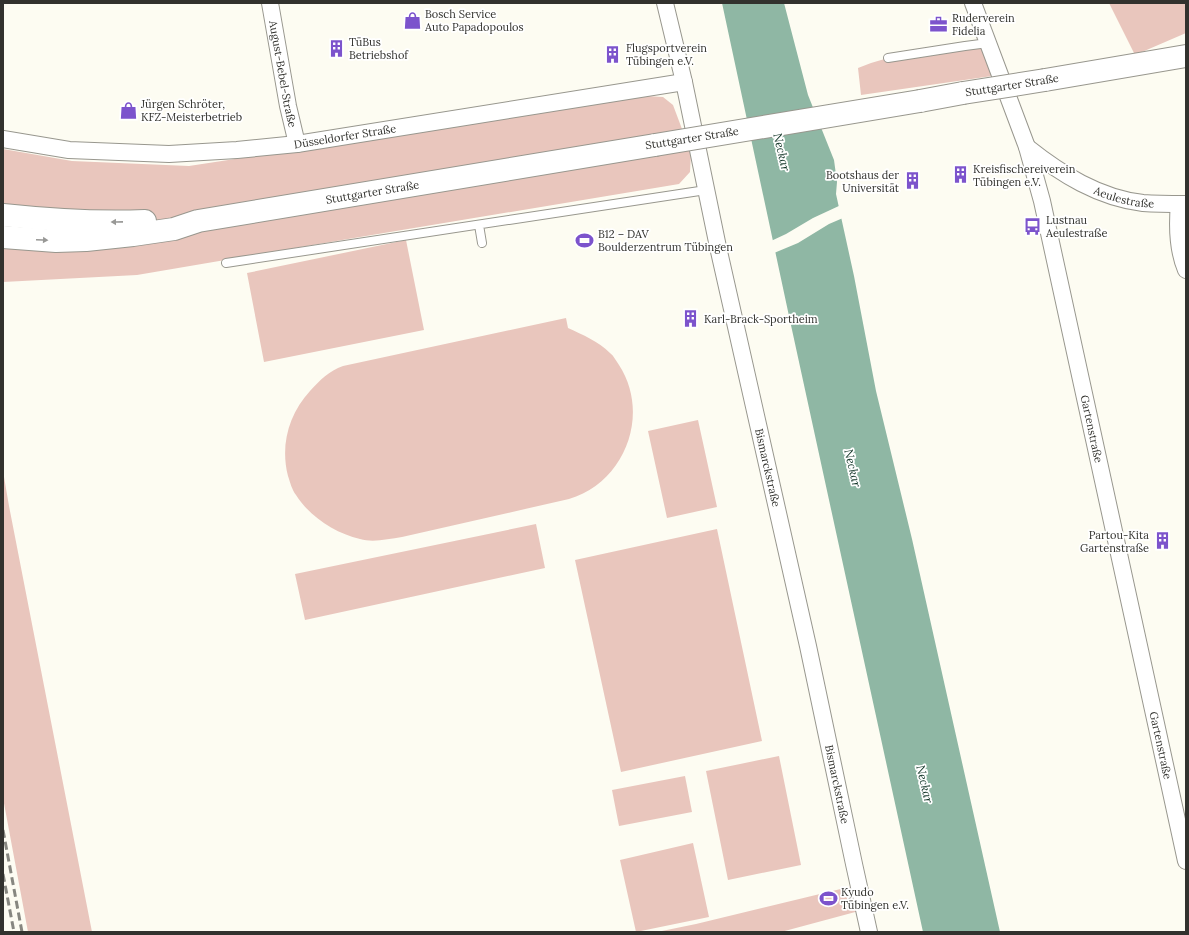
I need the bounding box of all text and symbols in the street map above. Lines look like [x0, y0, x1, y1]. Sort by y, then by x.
place label: Bosch Service Auto Papadopoulos [424, 7, 524, 34]
shop icon: Bosch Service Auto Papadopoulos [402, 10, 422, 30]
place label: Ruderverein Fidelia [952, 11, 1015, 38]
office icon: Ruderverein Fidelia [929, 14, 949, 34]
street label: August-Bebel-Straße [266, 18, 300, 129]
place label: TüBus Betriebshof [349, 35, 409, 62]
building icon: TüBus Betriebshof [326, 38, 346, 58]
place label: Flugsportverein Tübingen e.V. [626, 41, 707, 68]
building icon: Flugsportverein Tübingen e.V. [603, 44, 623, 64]
street label: Stuttgarter Straße [964, 71, 1060, 99]
place label: Jürgen Schröter, KFZ-Meisterbetrieb [140, 97, 242, 124]
shop icon: Jürgen Schröter, KFZ-Meisterbetrieb [118, 100, 138, 120]
street label: Düsseldorfer Straße [293, 121, 397, 151]
street label: Stuttgarter Straße [644, 124, 740, 152]
water label: Neckar [770, 131, 794, 173]
place label: Kreisfischereiverein Tübingen e.V. [973, 162, 1076, 189]
building icon: Kreisfischereiverein Tübingen e.V. [950, 165, 970, 185]
place label: Bootshaus der Universität [826, 168, 900, 195]
building icon: Bootshaus der Universität [902, 171, 922, 191]
street label: Stuttgarter Straße [325, 177, 420, 207]
street label: Aeulestraße [1091, 183, 1155, 211]
place label: Lustnau Aeulestraße [1045, 213, 1108, 240]
bus stop icon: Lustnau Aeulestraße [1023, 216, 1043, 236]
one-way arrow [111, 218, 123, 225]
place label: B12 – DAV Boulderzentrum Tübingen [598, 227, 733, 254]
sports icon: B12 – DAV Boulderzentrum Tübingen [575, 230, 595, 250]
one-way arrow [36, 236, 48, 243]
building icon: Karl-Brack-Sportheim [681, 309, 701, 329]
place label: Karl-Brack-Sportheim [704, 312, 818, 326]
street label: Gartenstraße [1078, 394, 1106, 464]
street label: Bismarckstraße [752, 427, 783, 508]
water label: Neckar [841, 447, 865, 489]
place label: Partou-Kita Gartenstraße [1080, 528, 1149, 555]
building icon: Partou-Kita Gartenstraße [1152, 531, 1172, 551]
street label: Gartenstraße [1147, 710, 1175, 781]
street label: Bismarckstraße [822, 744, 852, 825]
water label: Neckar [913, 763, 937, 805]
place label: Kyudo Tübingen e.V. [841, 885, 909, 912]
sports icon: Kyudo Tübingen e.V. [818, 888, 838, 908]

